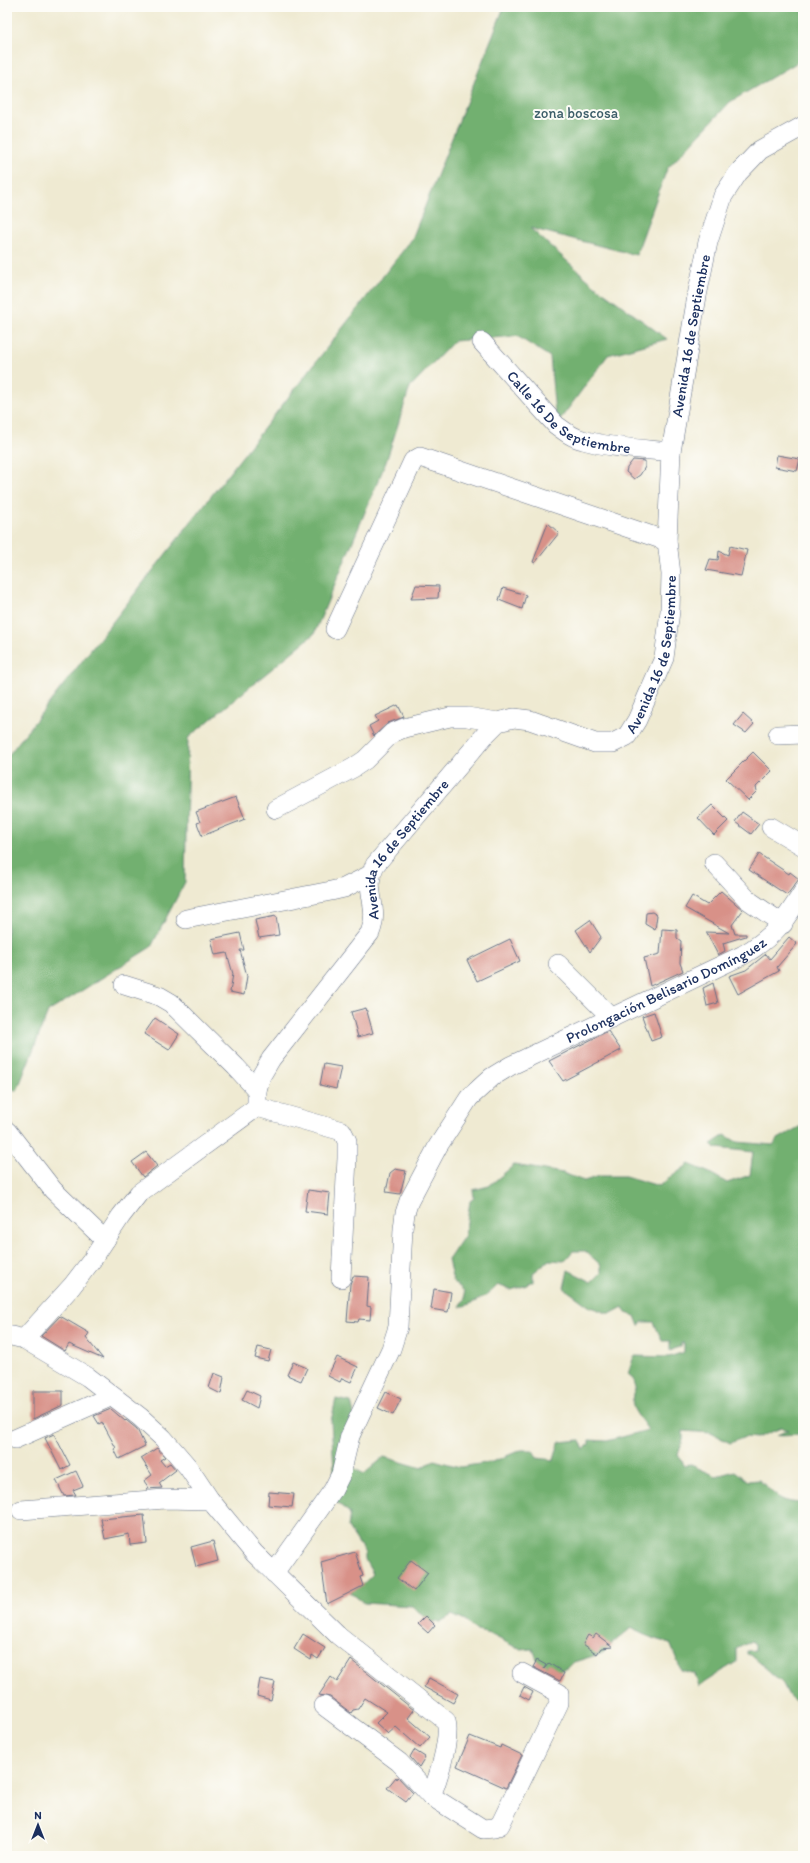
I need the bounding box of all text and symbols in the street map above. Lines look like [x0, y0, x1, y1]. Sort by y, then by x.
park label: zona boscosa [534, 104, 619, 122]
street label: Avenida 16 de Septiembre [668, 253, 714, 418]
street label: Calle 16 De Septiembre [503, 367, 631, 457]
street label: Avenida 16 de Septiembre [622, 575, 680, 737]
street label: Avenida 16 de Septiembre [361, 776, 453, 919]
street label: Prolongación Belisario Domínguez [563, 933, 770, 1047]
north arrow [18, 1805, 58, 1845]
text: N [34, 1809, 42, 1822]

